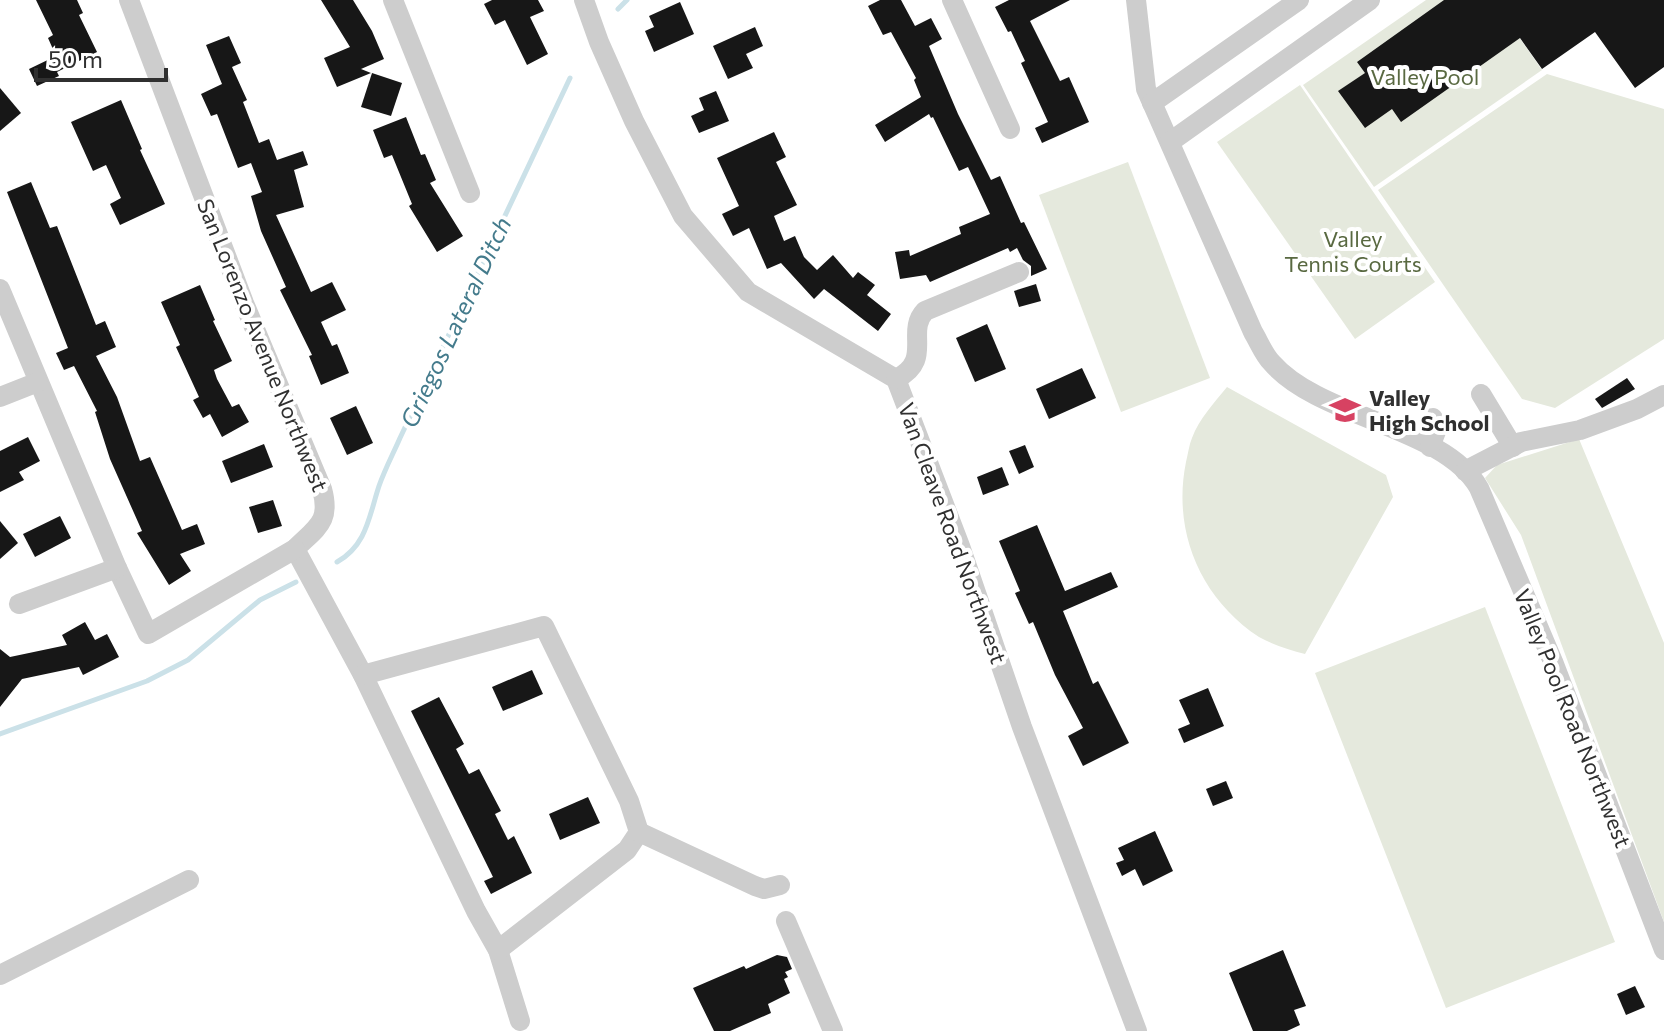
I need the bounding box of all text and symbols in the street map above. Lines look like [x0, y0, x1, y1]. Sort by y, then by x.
scale bar [36, 32, 166, 82]
text: 50 m [48, 44, 103, 73]
park label: Valley Pool [1371, 63, 1479, 90]
street label: San Lorenzo Avenue Northwest [192, 195, 334, 495]
water label: Griegos Lateral Ditch [394, 212, 516, 432]
park label: Valley Tennis Courts [1284, 225, 1422, 277]
place label: Valley High School [1369, 384, 1490, 436]
school or university icon: Valley High School [1328, 393, 1362, 427]
street label: Van Cleave Road Northwest [893, 399, 1013, 667]
street label: Valley Pool Road Northwest [1509, 585, 1637, 851]

